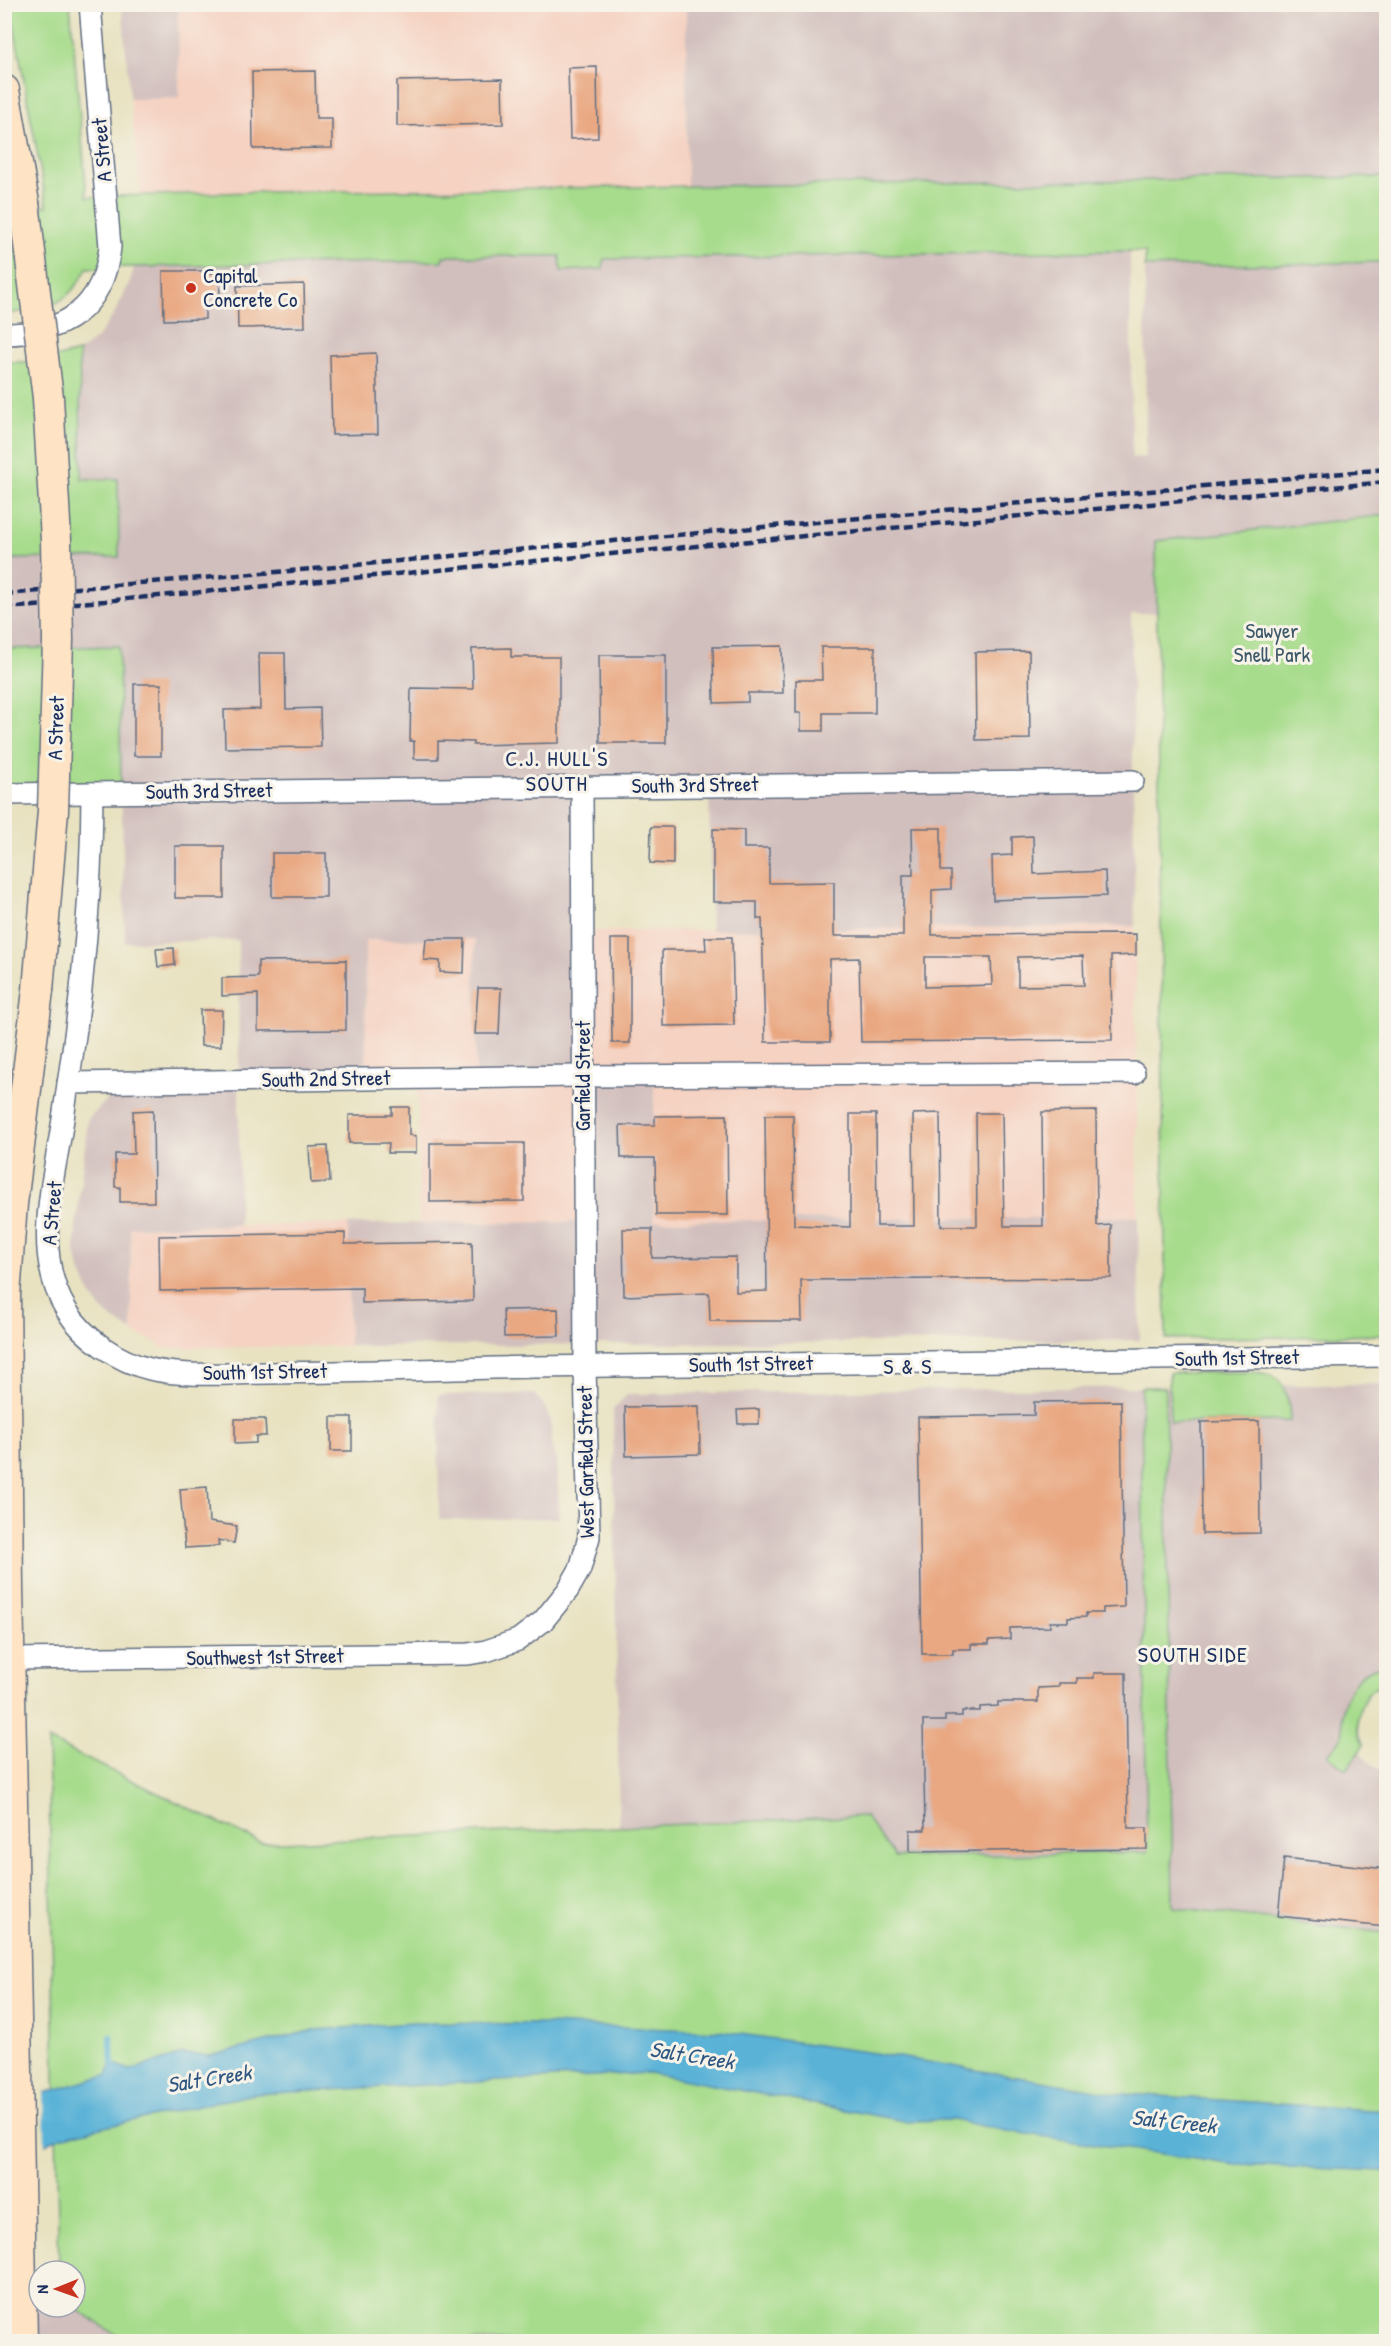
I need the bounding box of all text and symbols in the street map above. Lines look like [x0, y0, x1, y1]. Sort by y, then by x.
street label: A Street [84, 116, 119, 183]
place label: Capital Concrete Co [203, 261, 297, 314]
marker: Capital Concrete Co [184, 281, 198, 295]
park label: Sawyer Snell Park [1234, 616, 1311, 669]
street label: A Street [40, 695, 71, 760]
district label: C.J. HULL'S SOUTH [505, 743, 609, 798]
street label: South 3rd Street [631, 769, 759, 800]
street label: South 3rd Street [145, 775, 273, 806]
street label: Garfield Street [568, 1020, 597, 1131]
street label: South 2nd Street [261, 1063, 391, 1094]
street label: A Street [34, 1179, 69, 1246]
street label: South 1st Street [1175, 1342, 1300, 1373]
street label: South 1st Street [689, 1348, 814, 1379]
district label: S & S [883, 1351, 933, 1381]
street label: South 1st Street [203, 1356, 328, 1387]
street label: West Garfield Street [570, 1385, 601, 1538]
district label: SOUTH SIDE [1138, 1639, 1248, 1669]
street label: Southwest 1st Street [186, 1641, 345, 1672]
water label: Salt Creek [648, 2034, 738, 2077]
water label: Salt Creek [165, 2056, 255, 2099]
water label: Salt Creek [1130, 2102, 1219, 2141]
north arrow [27, 2259, 87, 2319]
text: N [31, 2284, 53, 2294]

